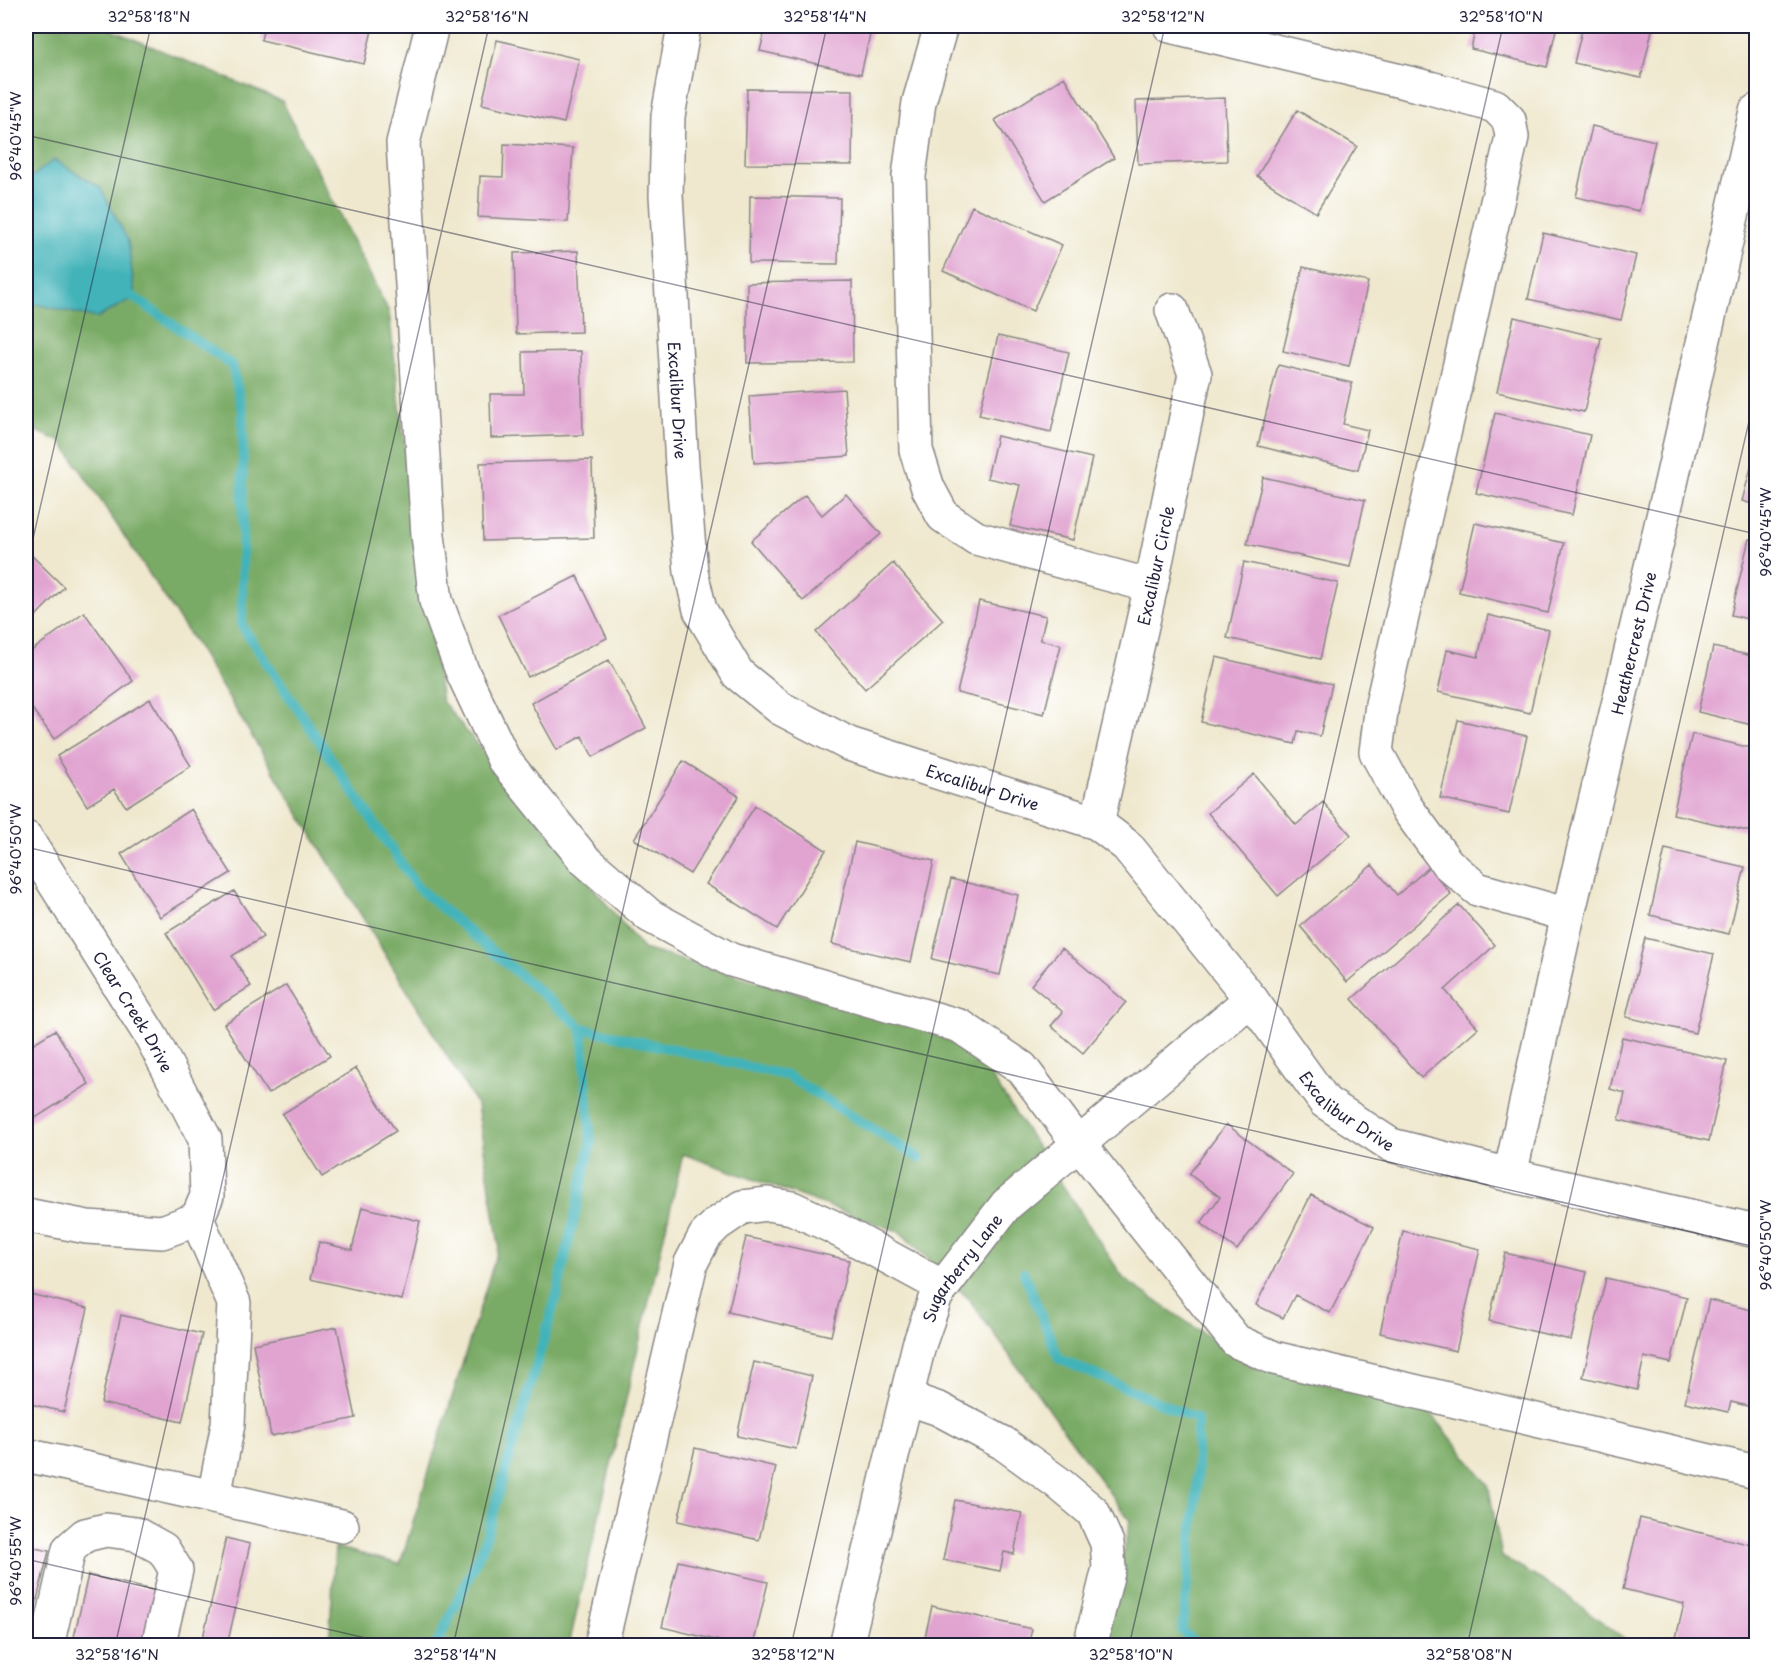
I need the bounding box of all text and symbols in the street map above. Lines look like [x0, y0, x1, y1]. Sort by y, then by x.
text: 32°58'18"N [108, 4, 190, 27]
text: 32°58'16"N [445, 4, 529, 27]
text: 32°58'14"N [783, 4, 867, 27]
text: 32°58'12"N [1121, 4, 1205, 27]
text: 32°58'10"N [1459, 4, 1543, 27]
text: 96°40'45"W [3, 91, 26, 181]
street label: Excalibur Drive [663, 341, 694, 459]
text: 96°40'45"W [1753, 487, 1776, 577]
street label: Excalibur Circle [1130, 503, 1179, 628]
street label: Heathercrest Drive [1604, 569, 1662, 717]
street label: Excalibur Drive [923, 757, 1042, 816]
text: 96°40'50"W [3, 803, 26, 894]
street label: Clear Creek Drive [88, 946, 180, 1076]
street label: Excalibur Drive [1294, 1066, 1400, 1156]
text: 96°40'50"W [1753, 1199, 1776, 1290]
street label: Sugarberry Lane [916, 1208, 1008, 1325]
text: 96°40'55"W [3, 1516, 26, 1606]
text: 32°58'16"N [75, 1642, 159, 1665]
text: 32°58'14"N [413, 1642, 497, 1665]
text: 32°58'12"N [751, 1642, 835, 1665]
text: 32°58'10"N [1089, 1642, 1173, 1665]
text: 32°58'08"N [1426, 1642, 1512, 1665]

